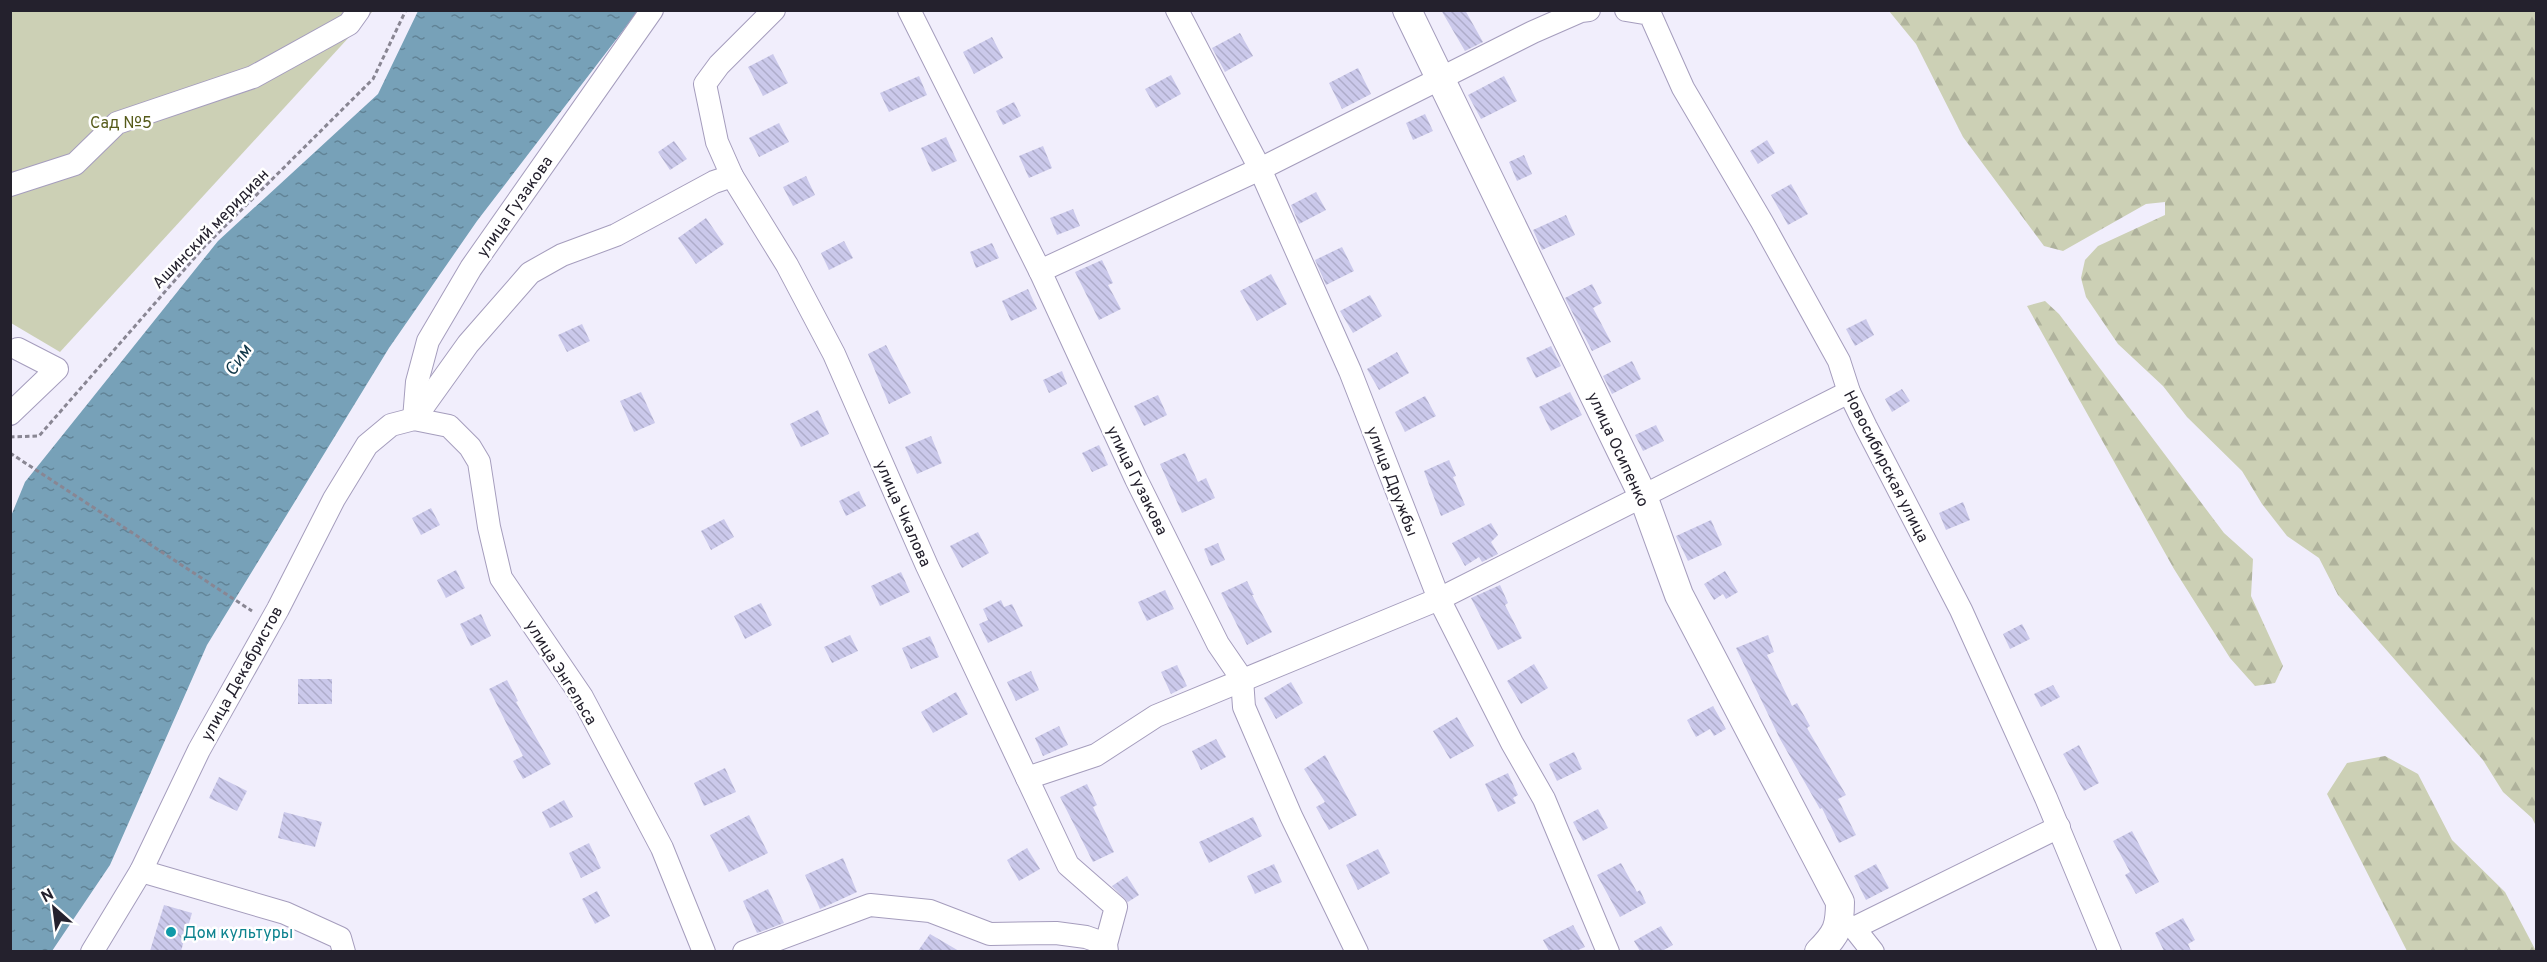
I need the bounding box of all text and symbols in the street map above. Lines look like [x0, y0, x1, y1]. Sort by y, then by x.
park label: Сад №5 [90, 114, 152, 134]
street label: улица Гузакова [473, 152, 558, 262]
street label: Ашинский меридиан [149, 165, 274, 294]
water label: Сим [220, 340, 259, 381]
street label: Новосибирская улица [1838, 388, 1932, 546]
street label: улица Осипенко [1582, 389, 1653, 511]
street label: улица Гузакова [1101, 423, 1171, 539]
street label: улица Дружбы [1361, 424, 1421, 540]
street label: улица Чкалова [870, 457, 935, 570]
street label: улица Декабристов [197, 603, 288, 745]
street label: улица Энгельса [520, 617, 601, 729]
north arrow [24, 878, 84, 938]
text: N [38, 885, 58, 908]
place label: Дом культуры [183, 924, 293, 944]
marker: Дом культуры [164, 925, 178, 939]

